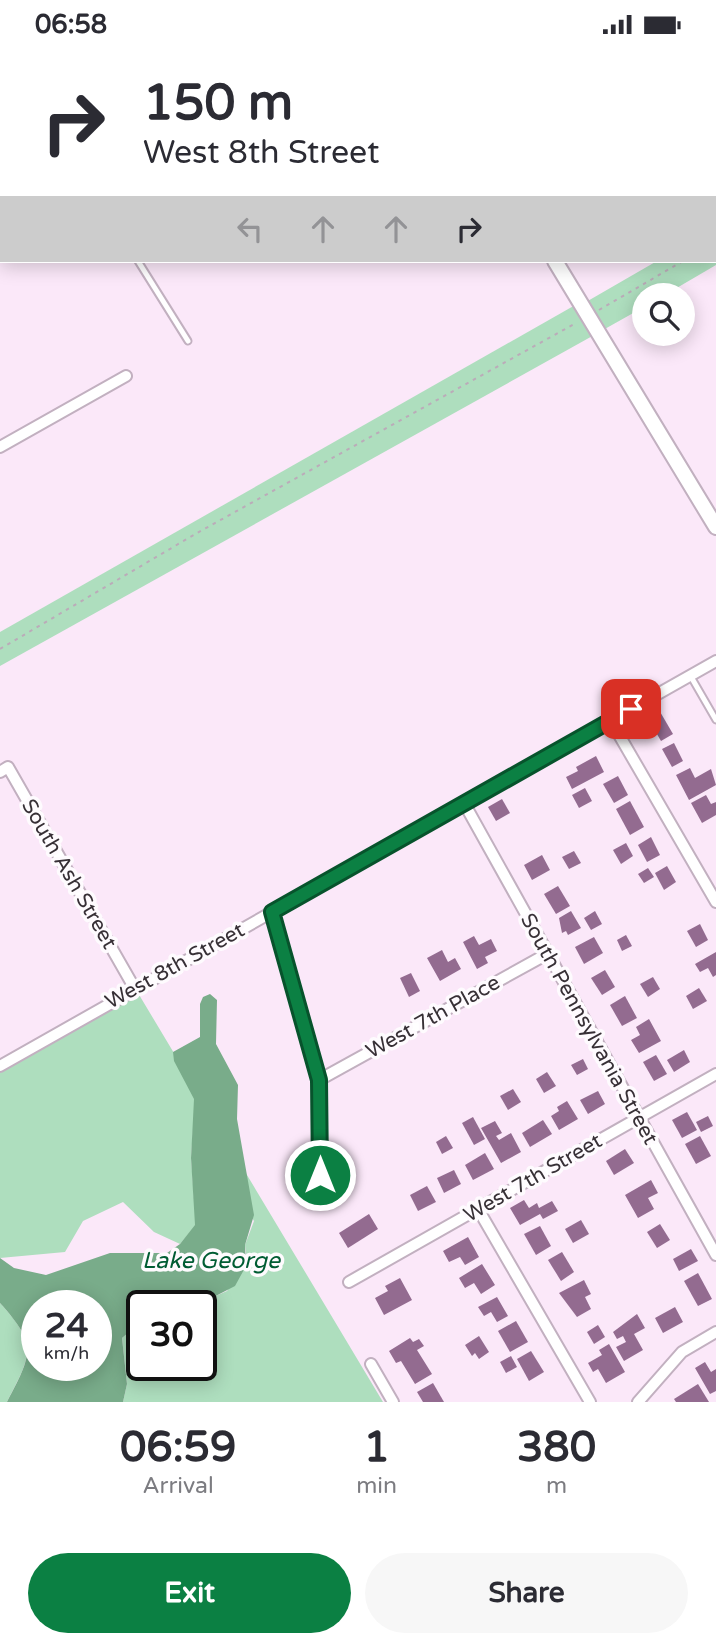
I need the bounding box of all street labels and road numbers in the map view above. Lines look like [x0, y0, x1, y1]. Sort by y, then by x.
street label: South Ash Street [16, 795, 122, 953]
street label: South Pennsylvania Street [515, 909, 663, 1149]
street label: West 8th Street [101, 917, 249, 1015]
street label: West 7th Place [362, 970, 504, 1064]
street label: West 7th Street [460, 1128, 606, 1228]

